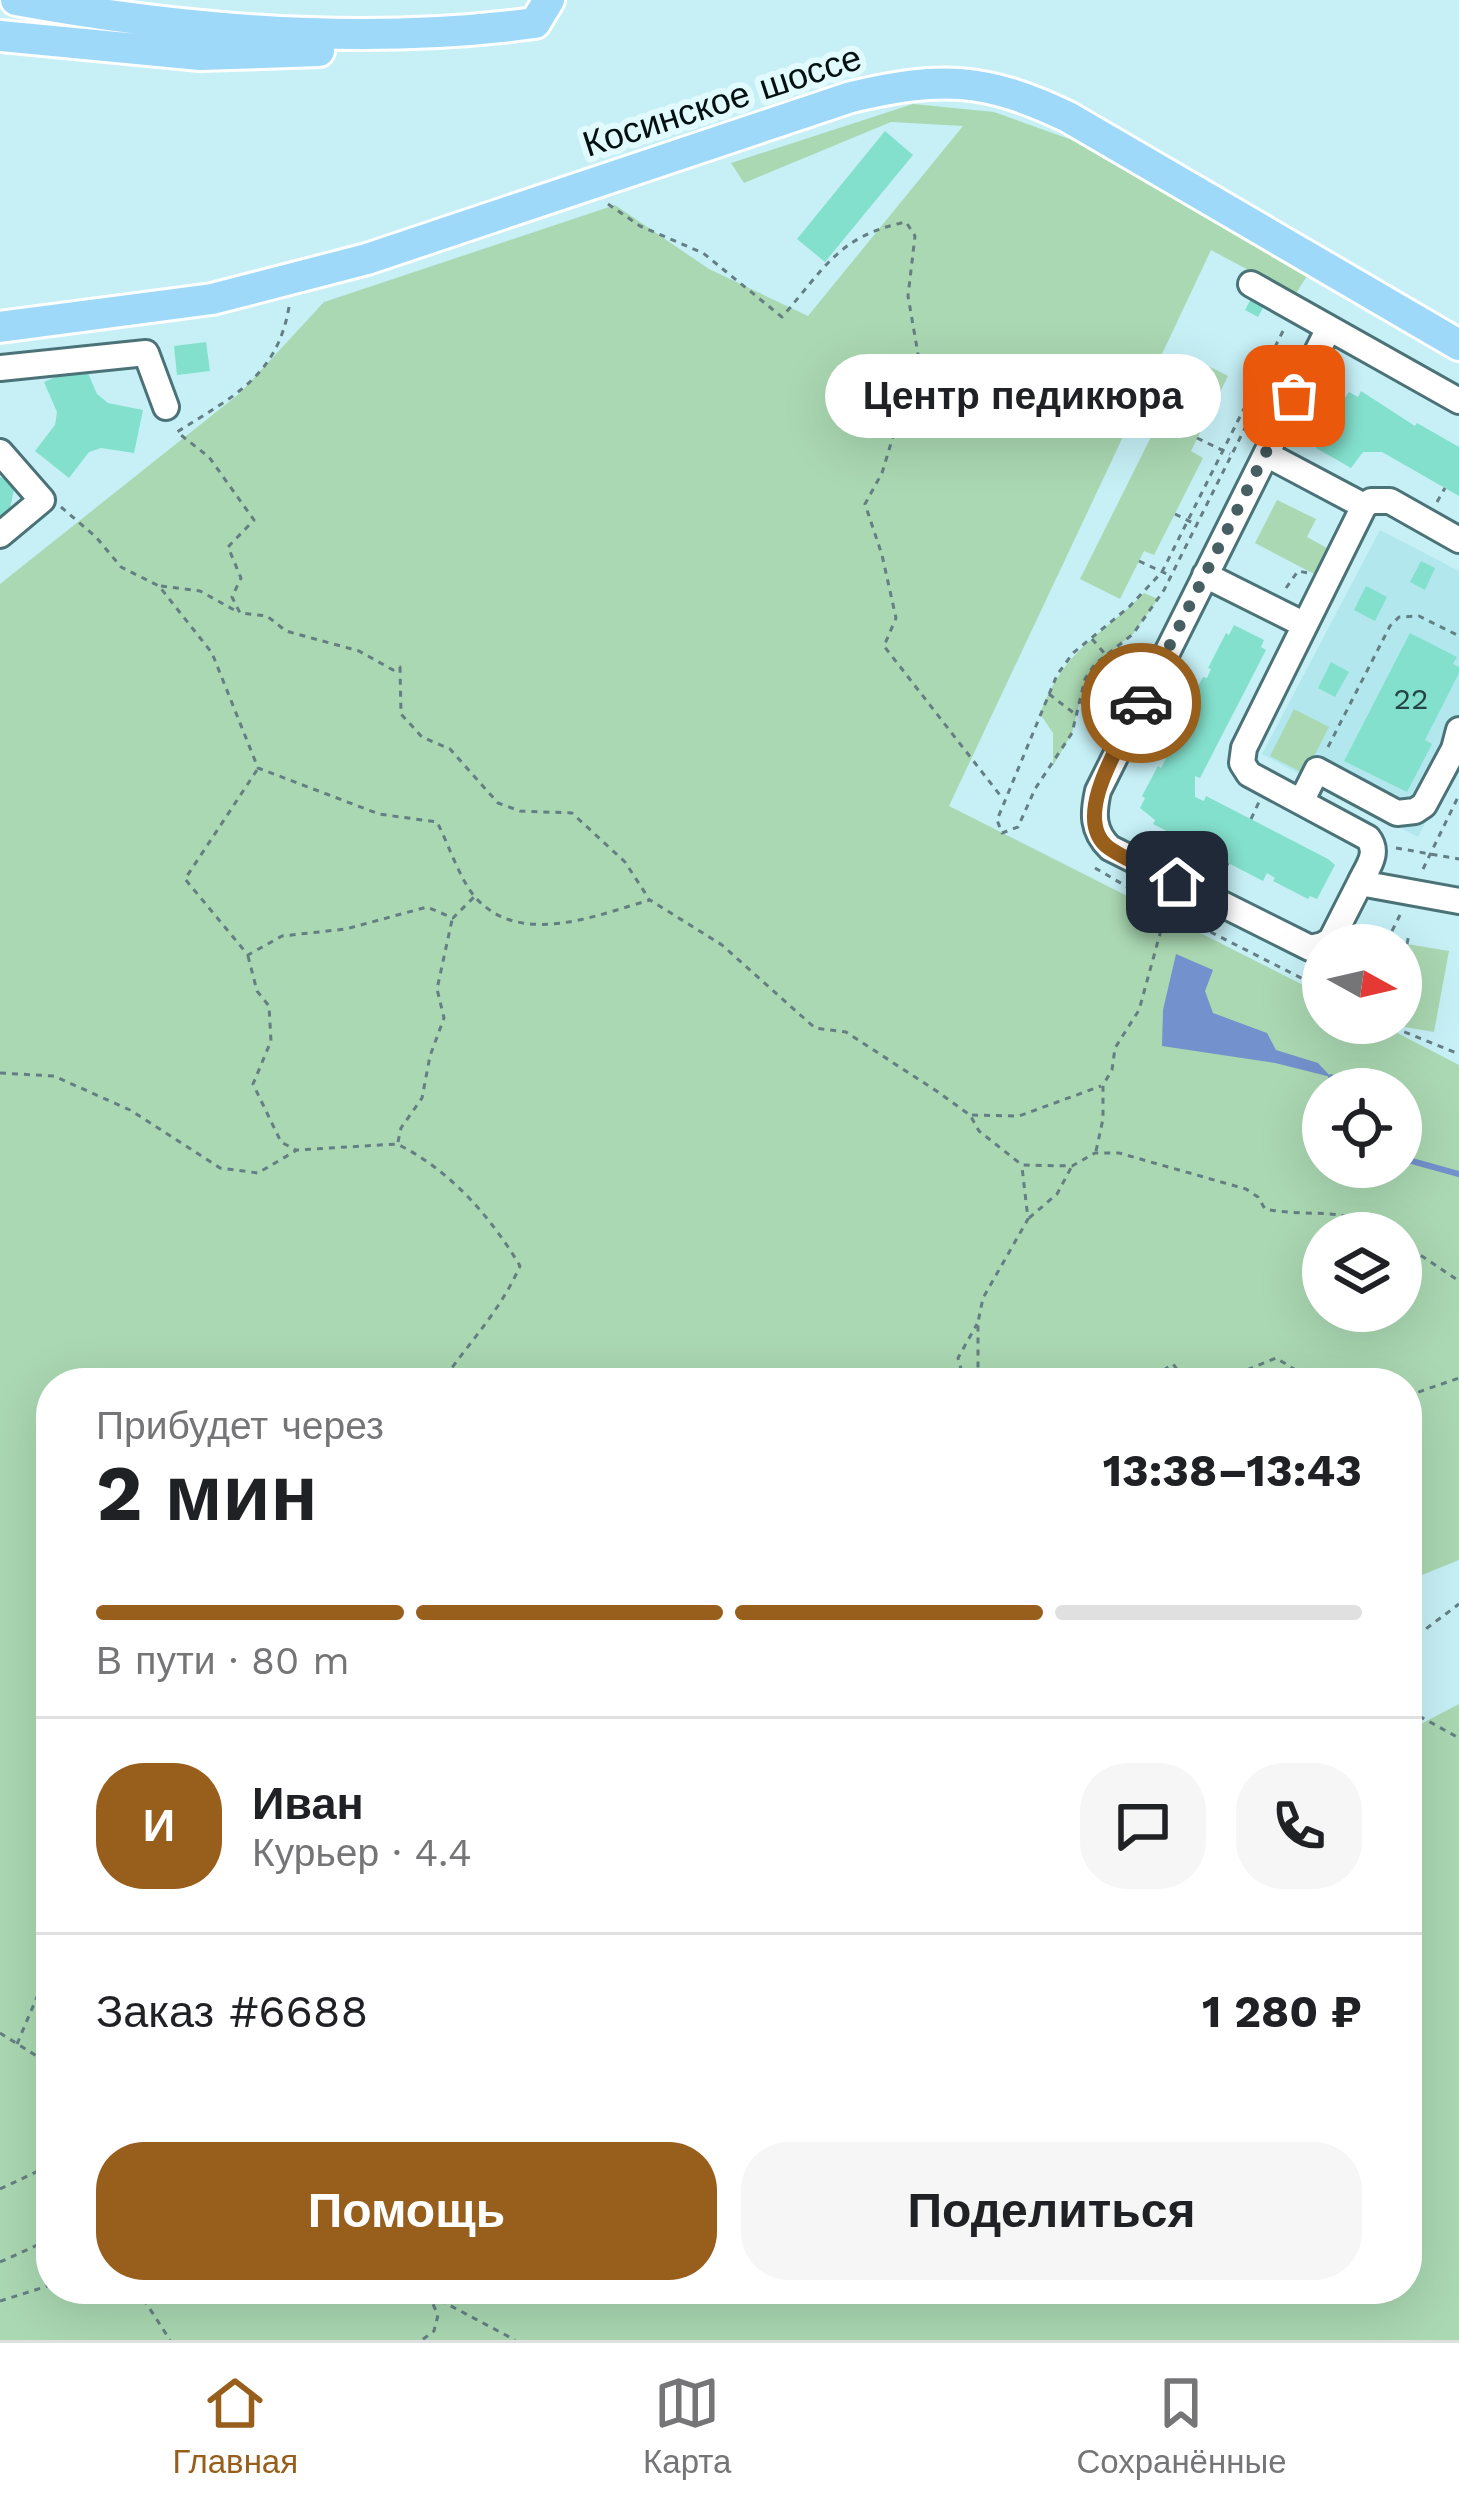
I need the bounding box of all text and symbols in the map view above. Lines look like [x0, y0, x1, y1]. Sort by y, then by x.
street label: Косинское шоссе [577, 36, 867, 166]
pin [1243, 345, 1345, 447]
callout: Центр педикюра [826, 354, 1222, 438]
icon: bag [1261, 363, 1327, 429]
text: Центр педикюра [863, 373, 1183, 418]
courier [1081, 643, 1201, 763]
icon: car [1108, 670, 1174, 736]
house number: 22 [1394, 681, 1428, 716]
pin [1126, 831, 1228, 933]
icon: home [1144, 849, 1210, 915]
north arrow [1302, 924, 1422, 1044]
map controls [1302, 924, 1422, 1332]
button: locate [1302, 1068, 1422, 1188]
button: layers [1302, 1212, 1422, 1332]
text: Прибудет через [96, 1403, 384, 1448]
text: 13:38–13:43 [1103, 1444, 1362, 1497]
text: 2 мин [96, 1447, 318, 1539]
text: В пути · 80 m [96, 1638, 350, 1683]
button: chat [1080, 1763, 1206, 1889]
button: phone [1236, 1763, 1362, 1889]
text: Иван [252, 1777, 364, 1830]
text: И [143, 1799, 175, 1852]
text: Курьер · 4.4 [252, 1830, 472, 1875]
text: Заказ #6688 [96, 1985, 368, 2038]
text: 1 280 ₽ [1202, 1985, 1362, 2038]
button: Помощь [96, 2142, 717, 2280]
button: Поделиться [741, 2142, 1362, 2280]
tab: Главная [172, 2370, 298, 2481]
tab: Карта [643, 2370, 731, 2481]
tab: Сохранённые [1076, 2370, 1287, 2481]

